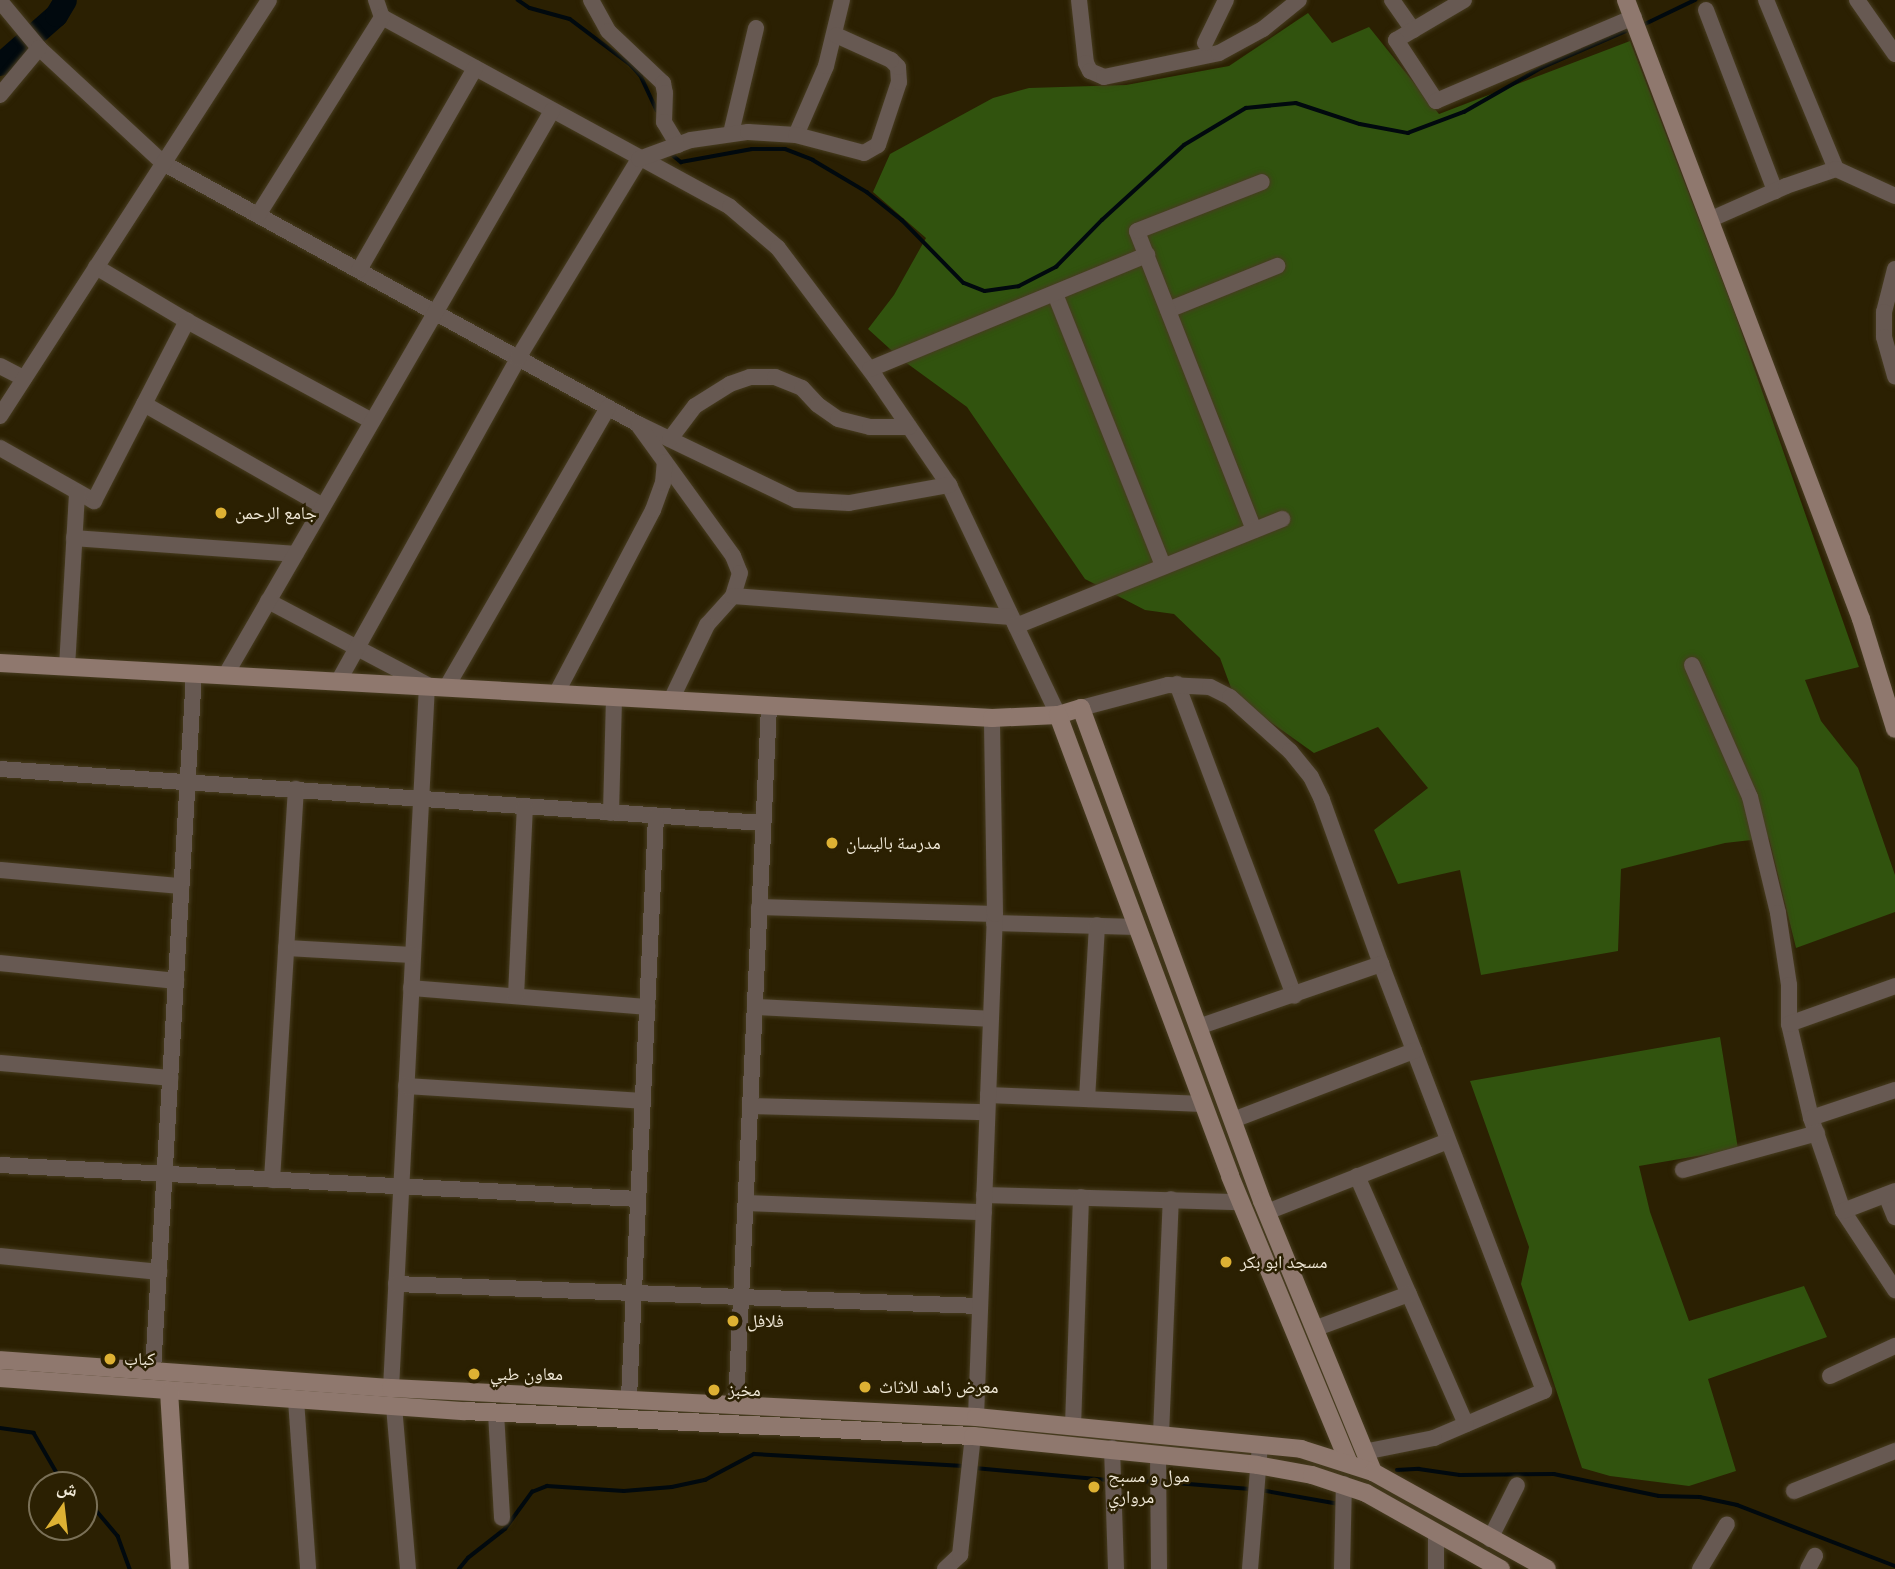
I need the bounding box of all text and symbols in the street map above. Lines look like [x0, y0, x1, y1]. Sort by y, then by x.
place label: جامع الرحمن [235, 502, 317, 524]
marker: جامع الرحمن [213, 505, 229, 521]
place label: مدرسة بالیسان [846, 832, 941, 854]
marker: مدرسة بالیسان [824, 835, 840, 851]
place label: مسجد ابو بكر [1240, 1251, 1327, 1273]
marker: مسجد ابو بكر [1218, 1254, 1234, 1270]
place label: فلافل [747, 1310, 784, 1332]
marker: فلافل [725, 1313, 741, 1329]
place label: كباب [124, 1348, 155, 1370]
marker: كباب [102, 1351, 118, 1367]
place label: معاون طبي [490, 1363, 563, 1385]
marker: معاون طبي [464, 1364, 484, 1384]
place label: معرض زاهد للاثاث [879, 1376, 999, 1398]
place label: مخبز [728, 1379, 761, 1401]
marker: معرض زاهد للاثاث [857, 1379, 873, 1395]
marker: مخبز [706, 1382, 722, 1398]
place label: مول و مسبح مرواري [1108, 1466, 1190, 1508]
north arrow [28, 1471, 98, 1541]
text: ش [55, 1473, 80, 1502]
marker: مول و مسبح مرواري [1086, 1479, 1102, 1495]

